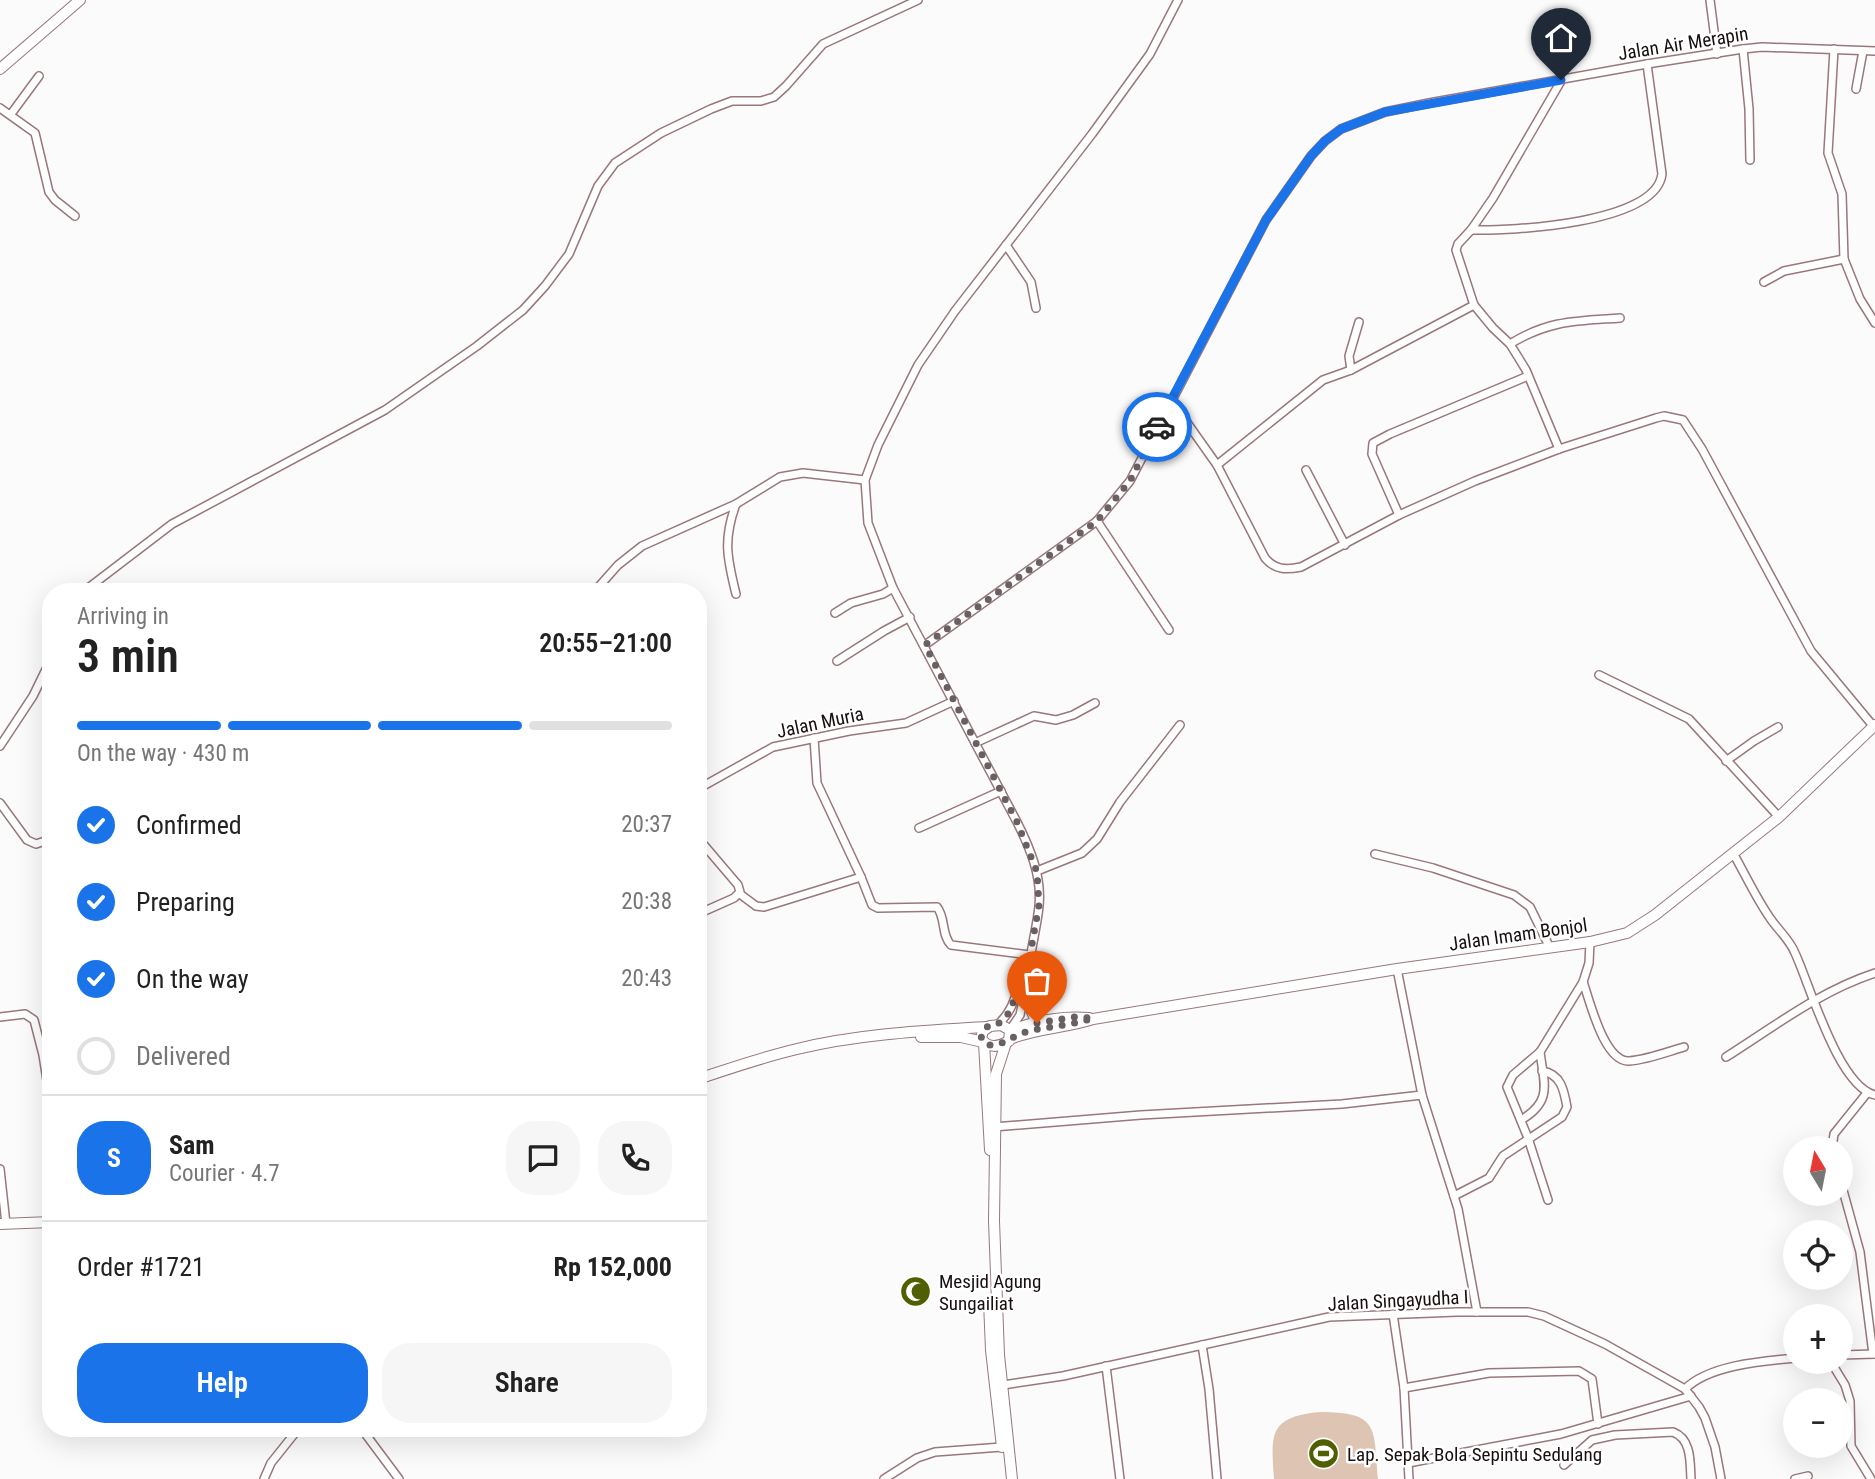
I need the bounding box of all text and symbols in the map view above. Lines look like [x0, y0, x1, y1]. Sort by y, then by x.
pin [1531, 8, 1591, 80]
icon: home [1542, 19, 1580, 57]
street label: Jalan Air Merapin [1616, 22, 1750, 65]
courier [1122, 392, 1192, 462]
icon: car [1138, 408, 1176, 446]
text: Arriving in [77, 603, 169, 630]
text: 20:55–21:00 [539, 628, 672, 658]
text: 3 min [77, 629, 179, 683]
street label: Jalan Muria [775, 702, 866, 743]
text: On the way · 430 m [77, 740, 249, 767]
icon: check [77, 806, 115, 844]
text: Confirmed [136, 810, 242, 840]
text: 20:37 [621, 811, 672, 838]
icon: check [77, 883, 115, 921]
text: Preparing [136, 887, 235, 917]
text: 20:38 [621, 888, 672, 915]
street label: Jalan Imam Bonjol [1447, 913, 1589, 956]
pin [1007, 951, 1067, 1023]
icon: check [77, 960, 115, 998]
icon: bag [1018, 962, 1056, 1000]
text: On the way [136, 964, 249, 994]
text: 20:43 [621, 965, 672, 992]
text: Delivered [136, 1041, 231, 1071]
button: chat [506, 1121, 580, 1195]
button: phone [598, 1121, 672, 1195]
text: Sam [169, 1130, 215, 1160]
north arrow [1783, 1136, 1853, 1206]
map controls [1783, 1136, 1853, 1458]
text: S [107, 1143, 121, 1173]
text: Courier · 4.7 [169, 1160, 280, 1187]
button: locate [1783, 1220, 1853, 1290]
text: Order #1721 [77, 1252, 205, 1282]
text: Rp 152,000 [554, 1252, 672, 1282]
place label: Mesjid Agung Sungailiat [939, 1270, 1041, 1315]
mosque icon: Mesjid Agung Sungailiat [899, 1275, 933, 1309]
street label: Jalan Singayudha I [1327, 1285, 1469, 1316]
button: + [1783, 1304, 1853, 1374]
button: Help [77, 1343, 368, 1423]
button: Share [382, 1343, 672, 1423]
button: − [1783, 1388, 1853, 1458]
sports icon: Lap. Sepak Bola Sepintu Sedulang [1307, 1437, 1341, 1471]
place label: Lap. Sepak Bola Sepintu Sedulang [1347, 1443, 1602, 1466]

